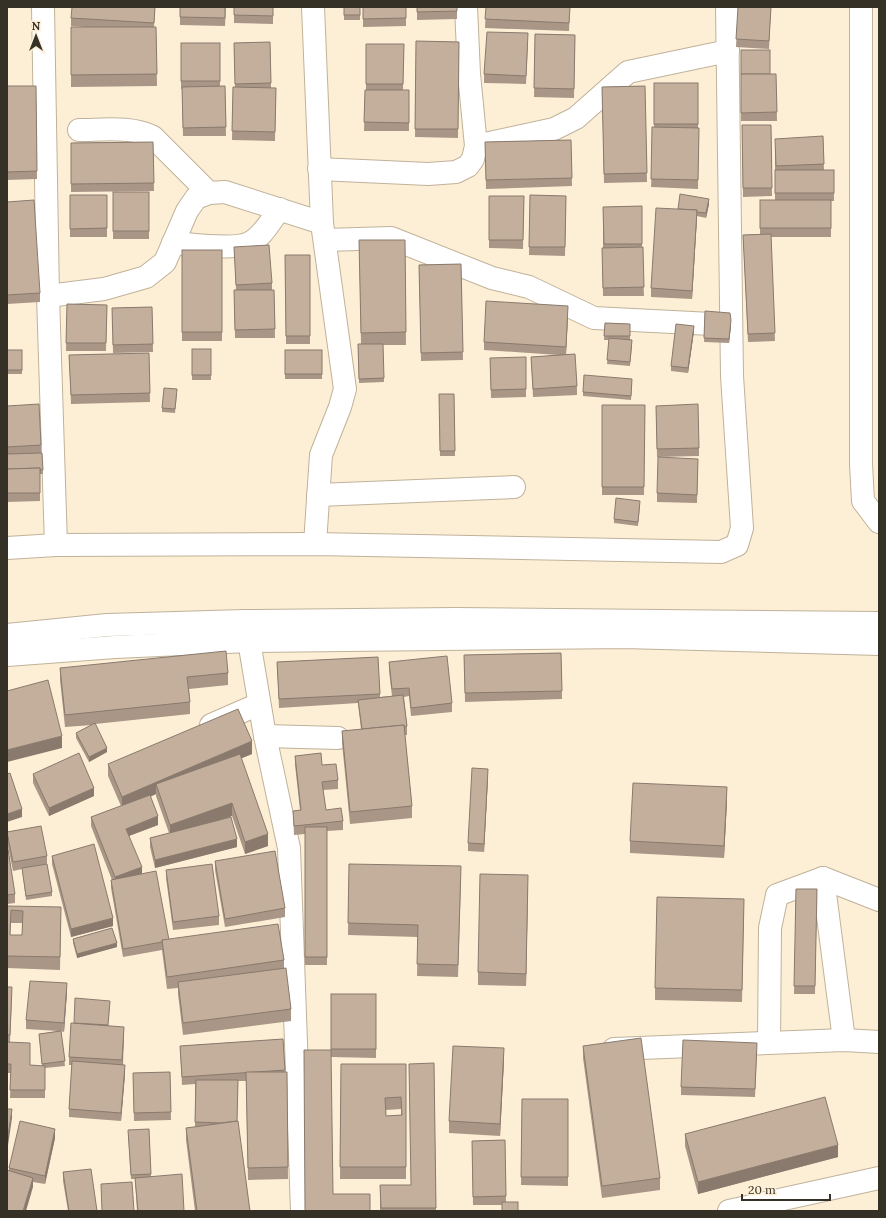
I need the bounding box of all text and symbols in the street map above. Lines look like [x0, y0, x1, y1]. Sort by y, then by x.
north arrow [16, 16, 56, 56]
text: N [32, 19, 41, 33]
scale bar [742, 1176, 830, 1202]
text: 20 m [748, 1182, 776, 1197]

